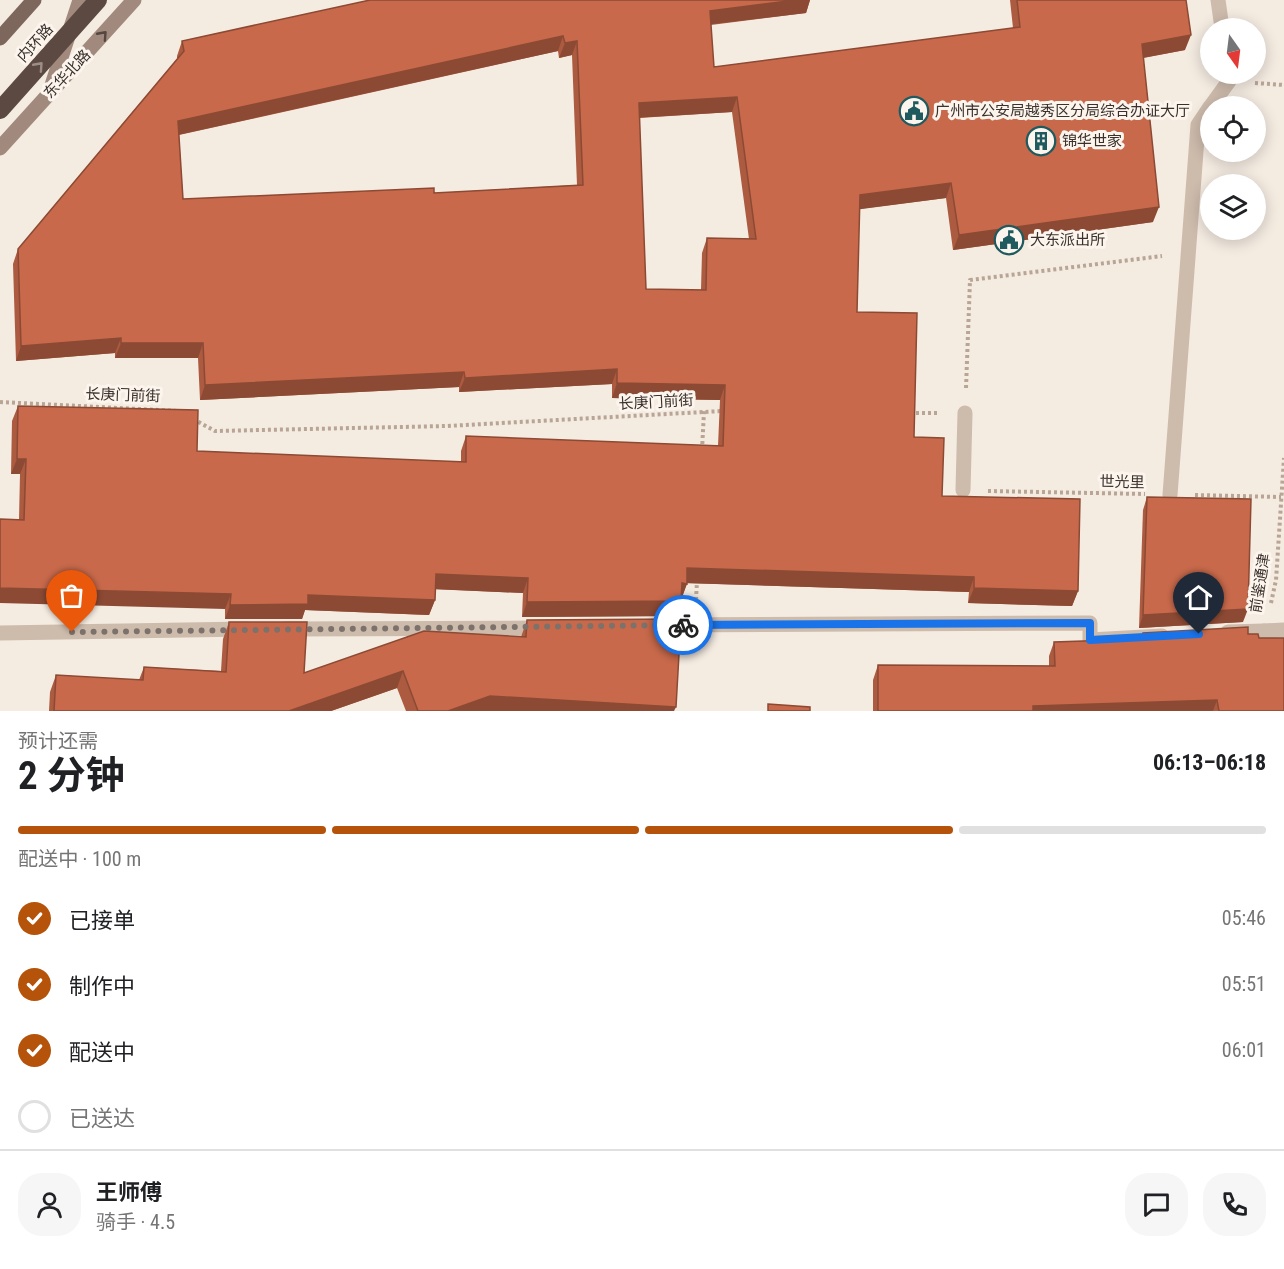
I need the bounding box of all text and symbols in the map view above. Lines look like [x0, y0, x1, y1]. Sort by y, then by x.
north arrow [1200, 18, 1266, 84]
map controls [1200, 18, 1266, 240]
street label: 内环路 [13, 20, 57, 66]
one-way arrow [96, 31, 107, 41]
street label: 东华北路 [40, 46, 94, 102]
one-way arrow [32, 63, 43, 73]
public building icon: 广州市公安局越秀区分局综合办证大厅 [898, 95, 930, 127]
button: locate [1200, 96, 1266, 162]
place label: 广州市公安局越秀区分局综合办证大厅 [935, 102, 1190, 120]
building icon: 锦华世家 [1025, 125, 1057, 157]
place label: 锦华世家 [1062, 132, 1122, 150]
button: layers [1200, 174, 1266, 240]
public building icon: 大东派出所 [993, 224, 1025, 256]
place label: 大东派出所 [1030, 231, 1105, 249]
street label: 长庚门前街 [85, 385, 161, 405]
street label: 长庚门前街 [618, 391, 694, 413]
street label: 世光里 [1099, 473, 1145, 491]
street label: 前鉴通津 [1246, 552, 1274, 614]
pin [46, 570, 97, 632]
pin [1173, 572, 1224, 634]
icon: bag [55, 579, 88, 612]
icon: home [1182, 581, 1215, 614]
courier [653, 595, 713, 655]
icon: bike [667, 609, 700, 642]
text: 预计还需 [18, 729, 98, 753]
text: 06:13–06:18 [1153, 750, 1266, 775]
text: 2 分钟 [18, 753, 125, 799]
text: 配送中 · 100 m [18, 847, 141, 871]
icon: check [18, 902, 51, 935]
text: 05:46 [1222, 906, 1266, 930]
text: 已接单 [69, 908, 135, 933]
icon: check [18, 968, 51, 1001]
text: 05:51 [1222, 972, 1266, 996]
text: 制作中 [69, 974, 135, 999]
icon: check [18, 1034, 51, 1067]
text: 06:01 [1222, 1038, 1266, 1062]
text: 配送中 [69, 1040, 135, 1065]
text: 已送达 [69, 1106, 135, 1131]
button: person [18, 1173, 81, 1236]
button: chat [1125, 1173, 1188, 1236]
button: phone [1203, 1173, 1266, 1236]
text: 王师傅 [96, 1180, 162, 1205]
text: 骑手 · 4.5 [96, 1210, 175, 1234]

